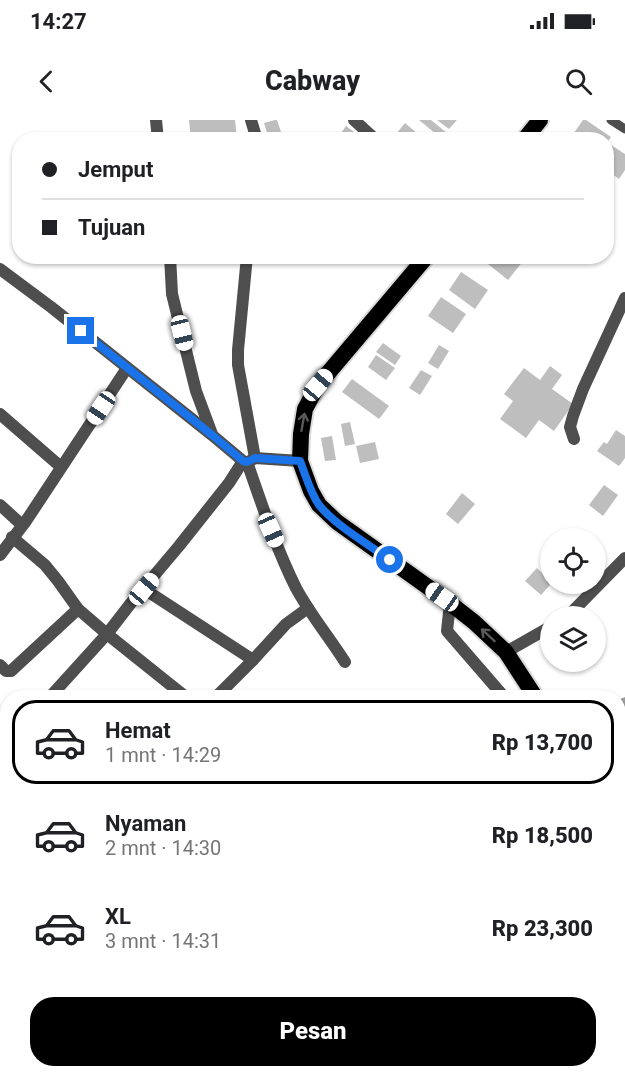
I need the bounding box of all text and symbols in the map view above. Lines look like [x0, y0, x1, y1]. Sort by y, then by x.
text: 14:27 [30, 9, 87, 34]
icon: back [30, 65, 63, 98]
text: Cabway [265, 65, 360, 97]
icon: search [562, 65, 595, 98]
text: Jemput [78, 157, 153, 182]
text: Tujuan [78, 215, 145, 240]
car [169, 313, 195, 353]
route end [67, 317, 94, 344]
car [300, 365, 336, 405]
car [83, 388, 119, 428]
one-way arrow [297, 413, 308, 433]
car [255, 510, 287, 550]
map controls [540, 528, 606, 672]
button: locate [540, 528, 606, 594]
route start [376, 546, 403, 573]
car [126, 569, 162, 609]
car [422, 579, 462, 615]
button: layers [540, 606, 606, 672]
one-way arrow [481, 628, 496, 642]
icon: car [33, 715, 87, 769]
text: Hemat [105, 718, 171, 743]
text: Rp 13,700 [492, 730, 593, 755]
text: 1 mnt · 14:29 [105, 743, 221, 767]
icon: car [33, 808, 87, 862]
text: Nyaman [105, 811, 186, 836]
text: Rp 18,500 [492, 823, 593, 848]
text: 2 mnt · 14:30 [105, 836, 221, 860]
icon: car [33, 901, 87, 955]
text: XL [105, 904, 131, 929]
text: Rp 23,300 [492, 916, 593, 941]
text: 3 mnt · 14:31 [105, 929, 221, 953]
button: Pesan [30, 997, 596, 1066]

